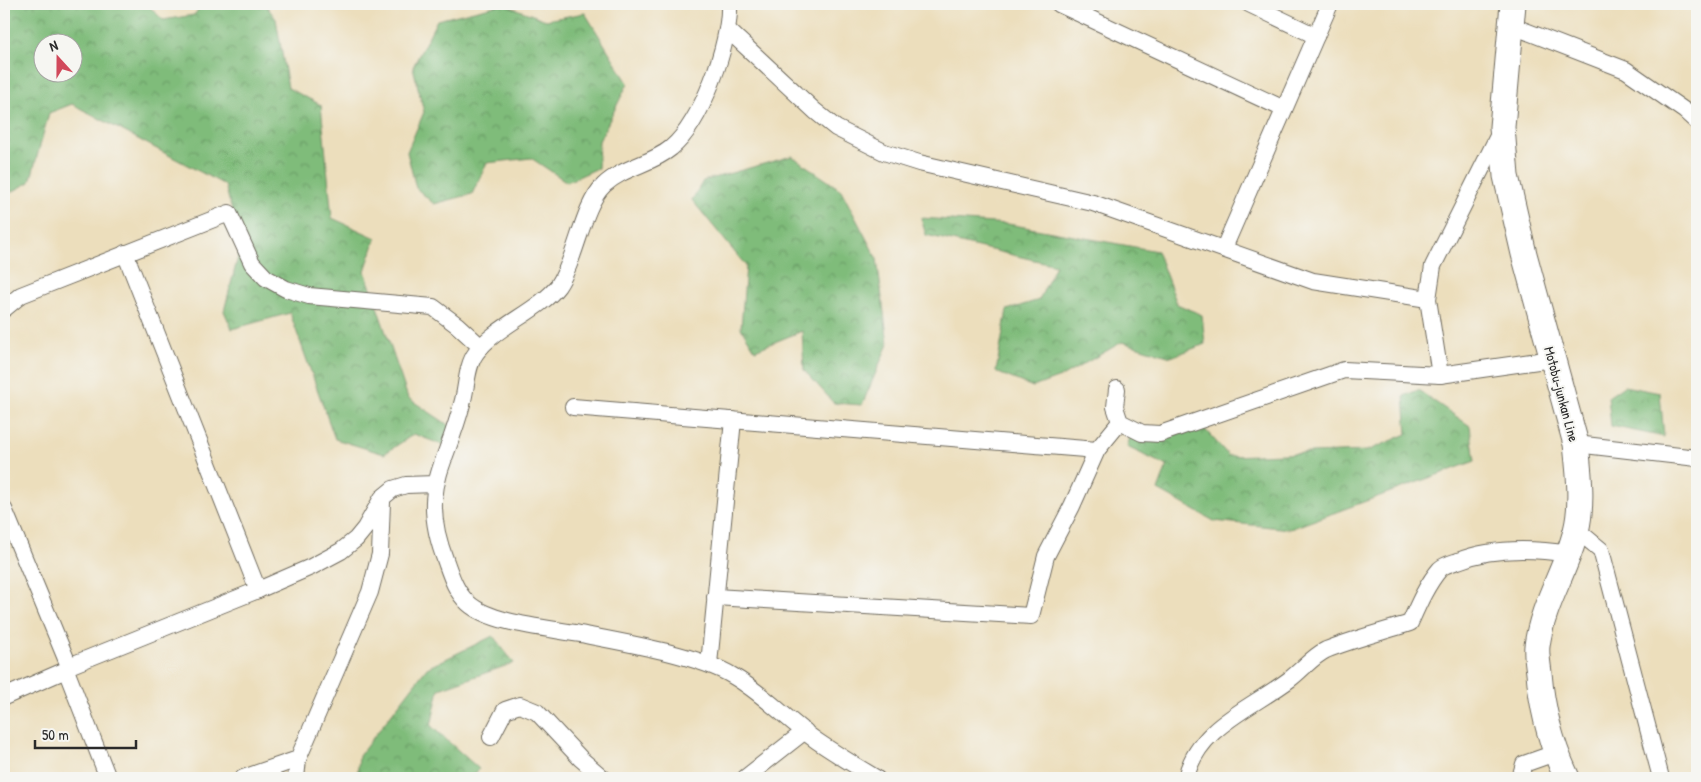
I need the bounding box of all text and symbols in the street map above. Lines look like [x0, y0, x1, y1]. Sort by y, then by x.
north arrow [32, 32, 82, 82]
text: N [46, 35, 61, 56]
street label: Motobu-junkan Line [1539, 344, 1584, 444]
scale bar [35, 717, 136, 749]
text: 50 m [42, 724, 69, 745]

